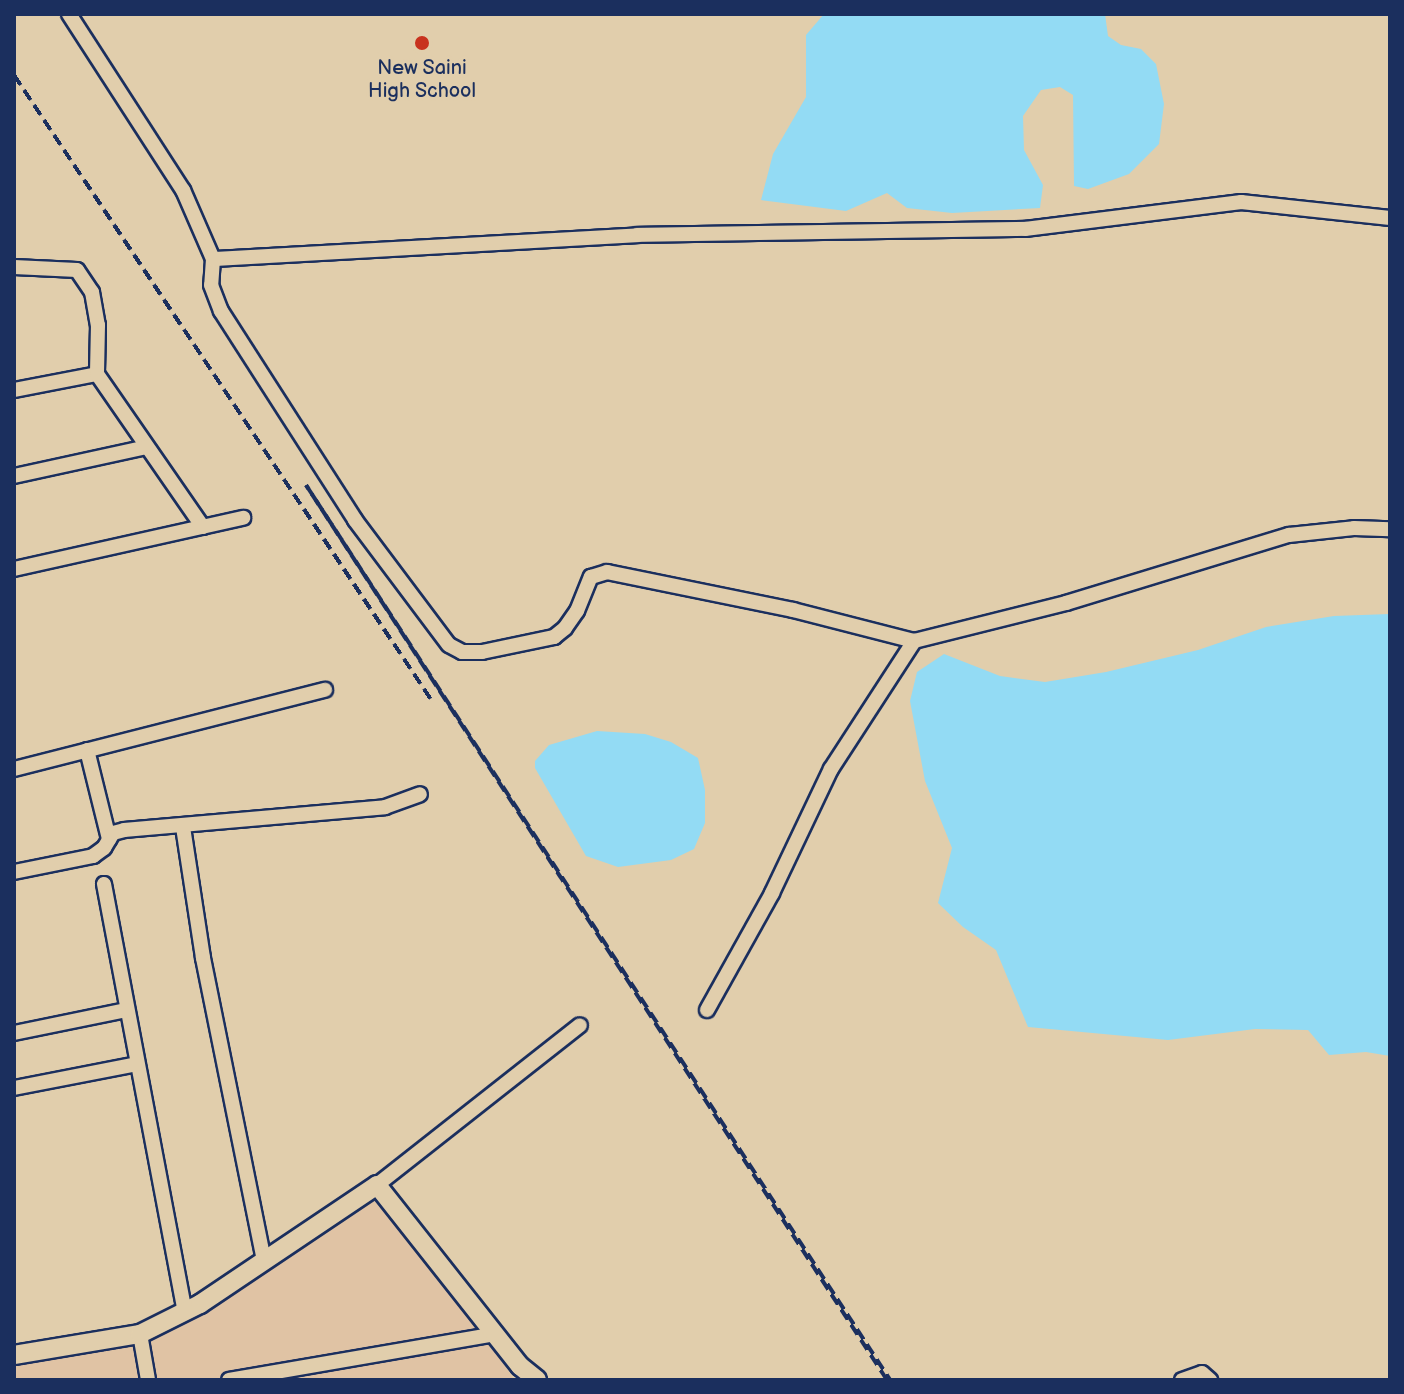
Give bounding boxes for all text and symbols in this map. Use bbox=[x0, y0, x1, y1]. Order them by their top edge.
marker: New Saini High School bbox=[413, 34, 431, 52]
place label: New Saini High School bbox=[368, 56, 476, 103]

